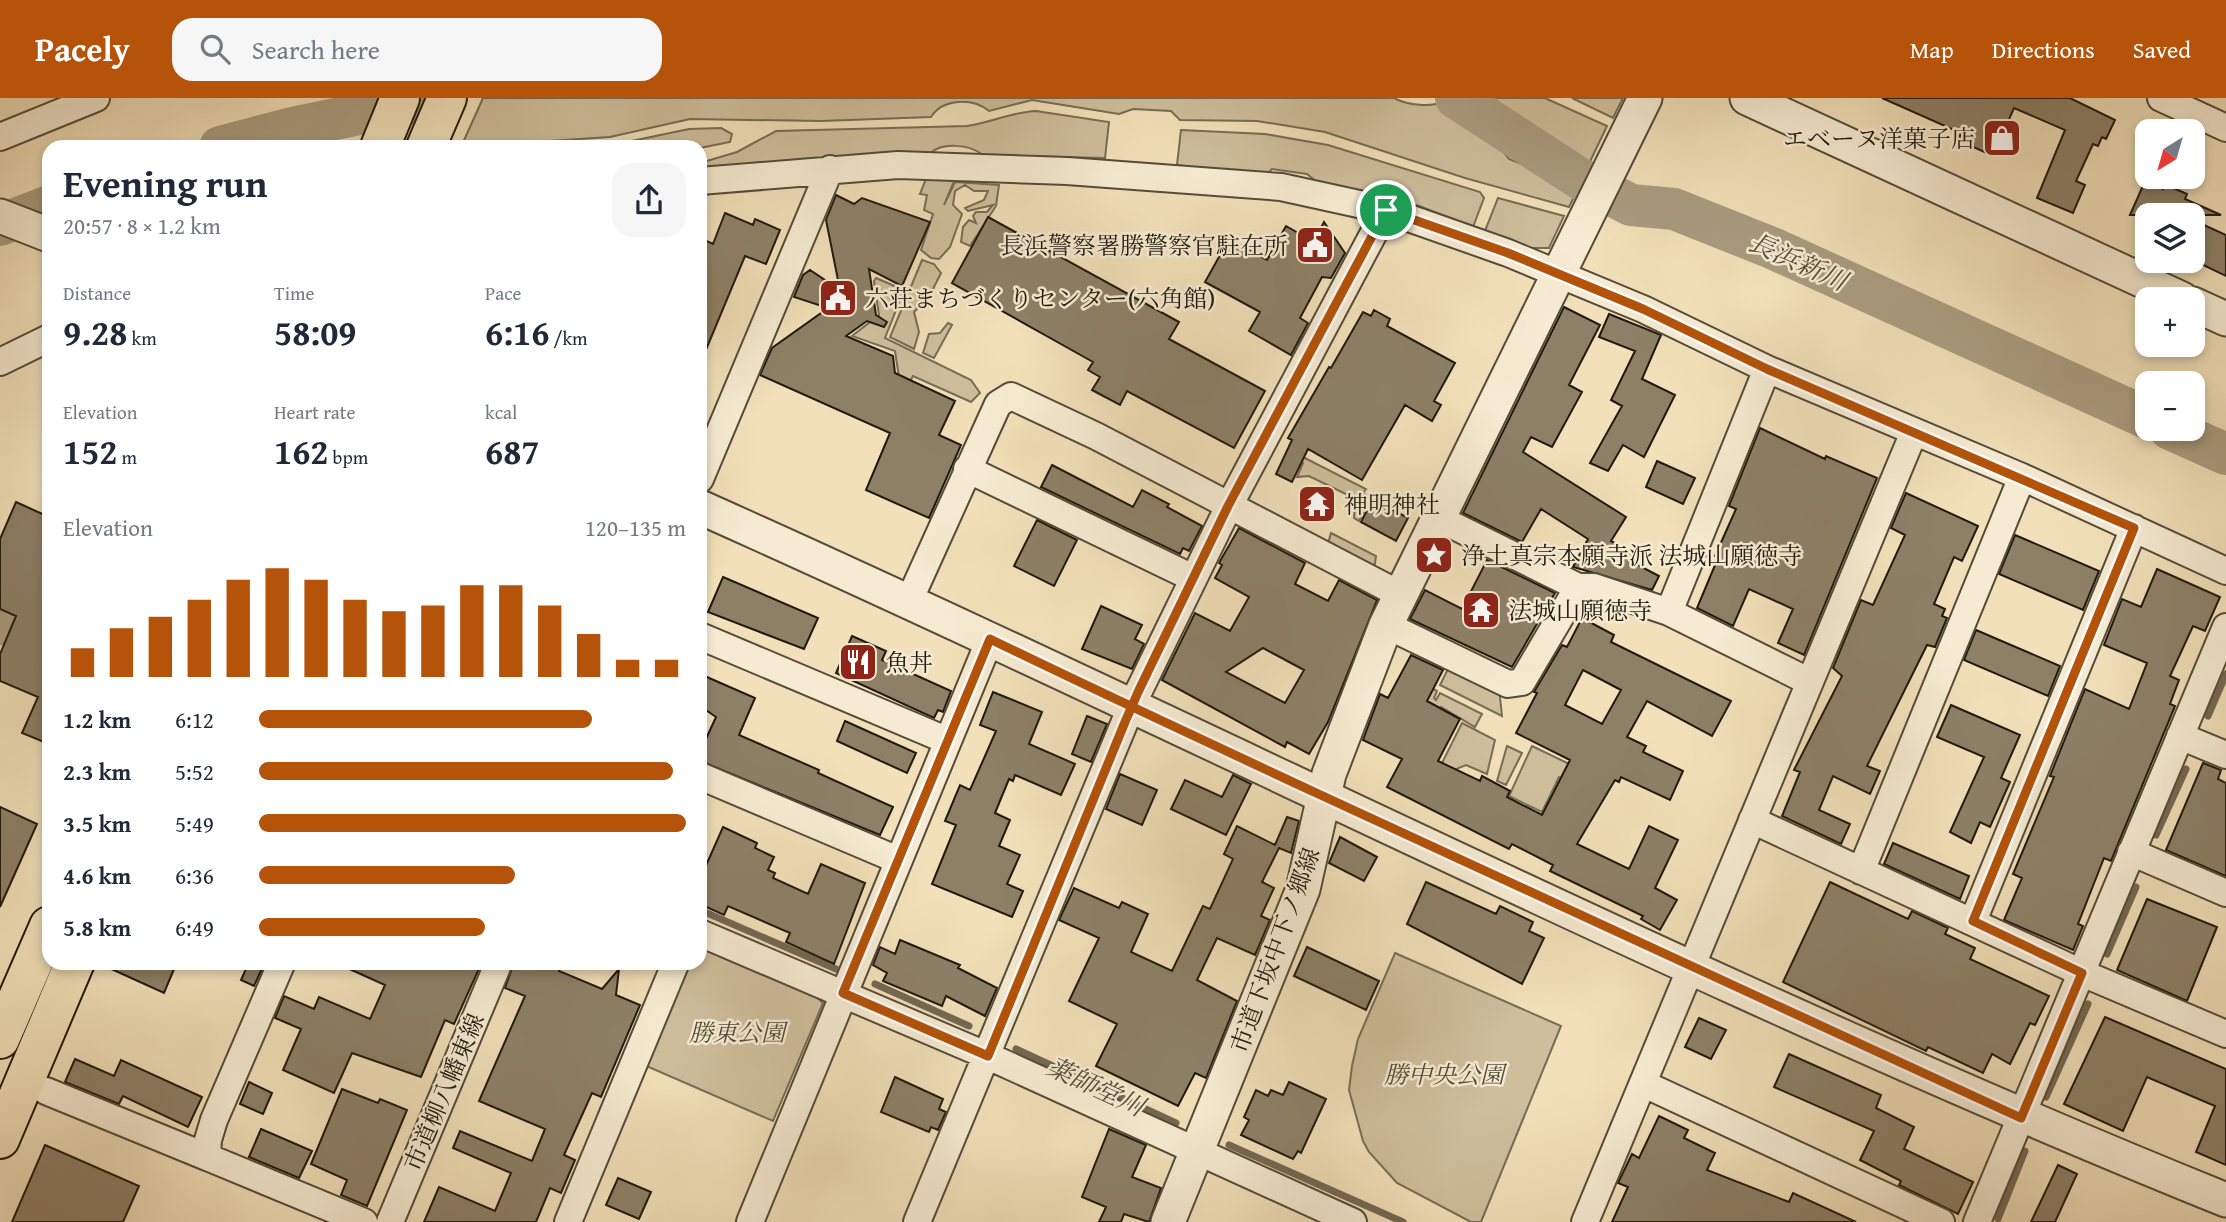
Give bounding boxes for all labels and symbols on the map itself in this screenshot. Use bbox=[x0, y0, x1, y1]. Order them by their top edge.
shop icon: エベーヌ洋菓子店 bbox=[1981, 117, 2023, 159]
north arrow bbox=[2135, 119, 2205, 189]
place label: エベーヌ洋菓子店 bbox=[1783, 121, 1975, 156]
pin bbox=[1356, 180, 1416, 240]
water label: 長浜新川 bbox=[1743, 222, 1856, 301]
public building icon: 長浜警察署勝警察官駐在所 bbox=[1294, 224, 1336, 266]
place label: 長浜警察署勝警察官駐在所 bbox=[1000, 228, 1288, 263]
public building icon: 六荘まちづくりセンター(六角館) bbox=[817, 277, 859, 319]
place label: 六荘まちづくりセンター(六角館) bbox=[865, 281, 1215, 316]
temple icon: 神明神社 bbox=[1296, 483, 1338, 525]
place label: 神明神社 bbox=[1344, 487, 1440, 522]
place icon: 浄土真宗本願寺派 法城山願徳寺 bbox=[1413, 534, 1455, 576]
place label: 浄土真宗本願寺派 法城山願徳寺 bbox=[1461, 538, 1802, 573]
temple icon: 法城山願徳寺 bbox=[1460, 589, 1502, 631]
place label: 法城山願徳寺 bbox=[1508, 593, 1652, 628]
restaurant icon: 魚丼 bbox=[837, 641, 879, 683]
place label: 魚丼 bbox=[885, 645, 933, 680]
street label: 市道下坂中下ノ郷線 bbox=[1222, 843, 1328, 1057]
street label: 市道柳八幡東線 bbox=[395, 1008, 493, 1176]
park label: 勝東公園 bbox=[689, 1015, 789, 1050]
water label: 薬師堂川 bbox=[1041, 1046, 1154, 1127]
park label: 勝中央公園 bbox=[1384, 1057, 1508, 1092]

